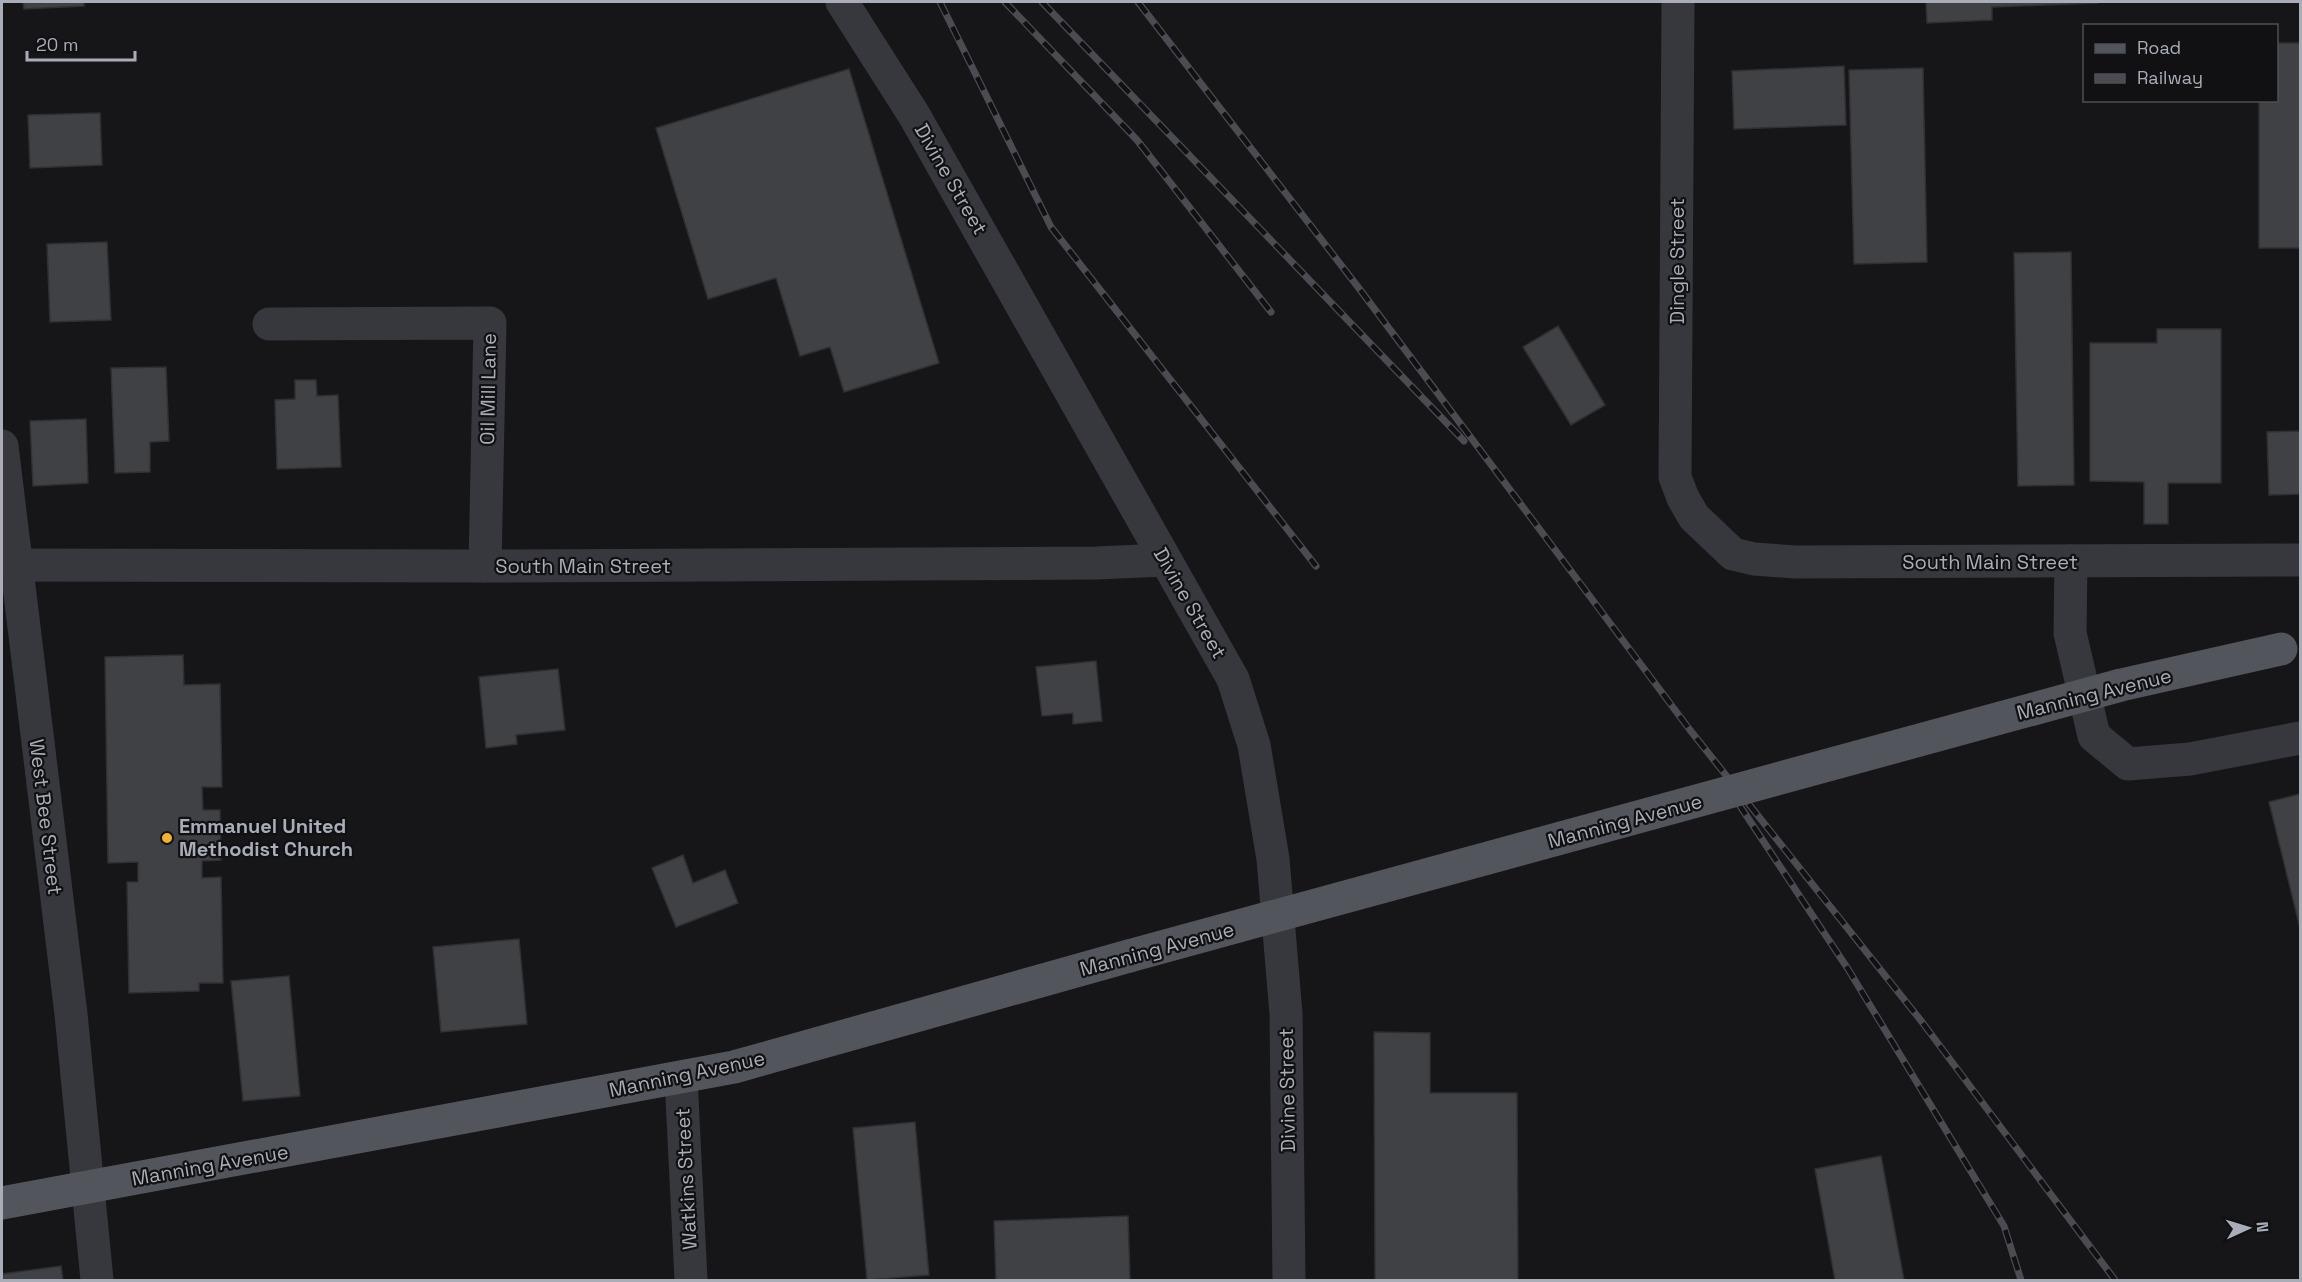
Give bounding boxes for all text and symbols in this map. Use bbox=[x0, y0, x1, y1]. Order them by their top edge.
scale bar bbox=[27, 24, 135, 62]
legend bbox=[2083, 24, 2278, 102]
text: 20 m bbox=[36, 33, 79, 56]
text: Road bbox=[2137, 36, 2181, 59]
text: Railway bbox=[2137, 66, 2203, 89]
street label: Divine Street bbox=[909, 119, 993, 239]
street label: Dingle Street bbox=[1664, 198, 1690, 324]
street label: Oil Mill Lane bbox=[474, 333, 502, 445]
street label: Divine Street bbox=[1148, 543, 1232, 663]
street label: South Main Street bbox=[1902, 549, 2078, 575]
street label: South Main Street bbox=[495, 553, 671, 579]
street label: Manning Avenue bbox=[2014, 662, 2174, 726]
street label: West Bee Street bbox=[24, 738, 68, 896]
street label: Manning Avenue bbox=[1545, 788, 1705, 854]
place label: Emmanuel United Methodist Church bbox=[179, 813, 353, 862]
marker: Emmanuel United Methodist Church bbox=[160, 831, 174, 845]
street label: Manning Avenue bbox=[1077, 916, 1237, 982]
street label: Divine Street bbox=[1273, 1028, 1301, 1152]
street label: Manning Avenue bbox=[607, 1045, 767, 1103]
street label: Watkins Street bbox=[669, 1107, 703, 1251]
street label: Manning Avenue bbox=[130, 1138, 290, 1192]
north arrow bbox=[2218, 1198, 2278, 1258]
text: N bbox=[2252, 1221, 2273, 1233]

